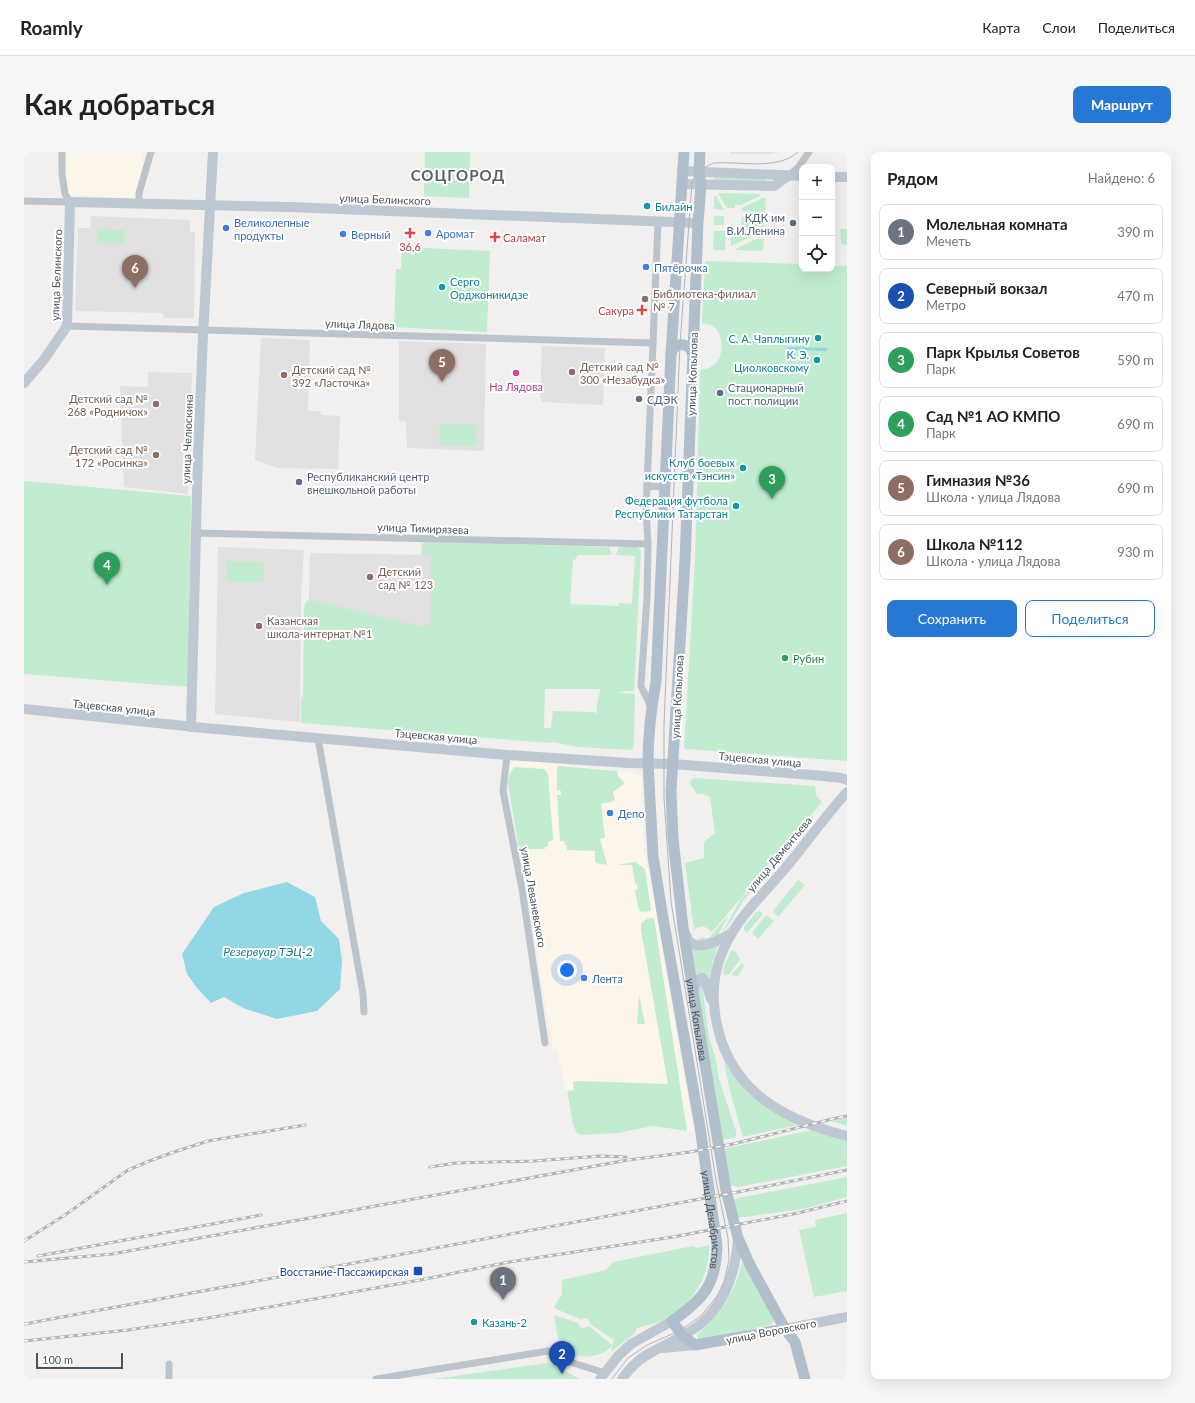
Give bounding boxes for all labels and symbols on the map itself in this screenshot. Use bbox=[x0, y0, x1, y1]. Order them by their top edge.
district label: СОЦГОРОД bbox=[411, 166, 505, 184]
street label: улица Белинского bbox=[339, 191, 431, 207]
place label: Билайн bbox=[655, 200, 692, 213]
marker: Билайн bbox=[642, 201, 652, 211]
place label: КДК им В.И.Ленина bbox=[726, 211, 785, 237]
place label: Великолепные продукты bbox=[234, 216, 310, 242]
marker: КДК им В.И.Ленина bbox=[788, 218, 798, 228]
marker: Великолепные продукты bbox=[221, 223, 231, 233]
place label: Аромат bbox=[436, 227, 475, 240]
place label: Верный bbox=[351, 228, 390, 241]
marker: 36,6 bbox=[405, 228, 415, 238]
marker: Аромат bbox=[423, 228, 433, 238]
street label: улица Белинского bbox=[48, 229, 64, 321]
marker: Верный bbox=[338, 229, 348, 239]
place label: Саламат bbox=[503, 231, 547, 244]
marker: Саламат bbox=[490, 232, 500, 242]
place label: 36,6 bbox=[399, 240, 421, 253]
pin: 6 bbox=[122, 255, 148, 288]
place label: Пятёрочка bbox=[654, 261, 708, 274]
marker: Пятёрочка bbox=[641, 262, 651, 272]
place label: Серго Орджоникидзе bbox=[450, 275, 528, 301]
marker: Серго Орджоникидзе bbox=[437, 282, 447, 292]
place label: Библиотека-филиал № 7 bbox=[653, 287, 756, 313]
marker: Библиотека-филиал № 7 bbox=[640, 294, 650, 304]
place label: Сакура bbox=[598, 304, 634, 317]
marker: Сакура bbox=[637, 305, 647, 315]
street label: улица Лядова bbox=[325, 316, 395, 332]
street label: улица Копылова bbox=[684, 332, 700, 416]
place label: С. А. Чаплыгину bbox=[729, 332, 810, 345]
marker: С. А. Чаплыгину bbox=[813, 333, 823, 343]
place label: К. Э. Циолковскому bbox=[734, 348, 809, 374]
pin: 5 bbox=[429, 349, 455, 382]
marker: К. Э. Циолковскому bbox=[812, 355, 822, 365]
place label: Детский сад № 300 «Незабудка» bbox=[580, 360, 665, 386]
place label: Детский сад № 392 «Ласточка» bbox=[292, 363, 371, 389]
marker: Детский сад № 300 «Незабудка» bbox=[567, 367, 577, 377]
marker: На Лядова bbox=[511, 368, 521, 378]
marker: Детский сад № 392 «Ласточка» bbox=[279, 370, 289, 380]
place label: На Лядова bbox=[489, 380, 543, 393]
place label: Стационарный пост полиции bbox=[728, 381, 804, 407]
marker: Стационарный пост полиции bbox=[715, 388, 725, 398]
place label: Детский сад № 268 «Родничок» bbox=[67, 392, 148, 418]
place label: СДЭК bbox=[647, 393, 678, 406]
street label: улица Челюскина bbox=[179, 394, 195, 484]
marker: СДЭК bbox=[634, 394, 644, 404]
marker: Детский сад № 268 «Родничок» bbox=[151, 399, 161, 409]
place label: Детский сад № 172 «Росинка» bbox=[69, 443, 148, 469]
marker: Детский сад № 172 «Росинка» bbox=[151, 450, 161, 460]
place label: Клуб боевых искусств «Тэнсин» bbox=[645, 456, 736, 482]
marker: Клуб боевых искусств «Тэнсин» bbox=[738, 463, 748, 473]
pin: 3 bbox=[759, 466, 785, 499]
place label: Республиканский центр внешкольной работы bbox=[307, 470, 429, 496]
marker: Республиканский центр внешкольной работы bbox=[294, 477, 304, 487]
place label: Федерация футбола Республики Татарстан bbox=[615, 494, 728, 520]
marker: Федерация футбола Республики Татарстан bbox=[731, 501, 741, 511]
street label: улица Тимирязева bbox=[377, 520, 469, 536]
pin: 4 bbox=[94, 552, 120, 585]
place label: Детский сад № 123 bbox=[378, 565, 433, 591]
marker: Детский сад № 123 bbox=[365, 572, 375, 582]
place label: Казанская школа-интернат №1 bbox=[267, 614, 372, 640]
marker: Казанская школа-интернат №1 bbox=[254, 621, 264, 631]
place label: Рубин bbox=[793, 652, 824, 665]
marker: Рубин bbox=[780, 653, 790, 663]
street label: улица Копылова bbox=[668, 655, 686, 739]
street label: Тэцевская улица bbox=[72, 696, 156, 718]
street label: Тэцевская улица bbox=[394, 726, 478, 746]
street label: Тэцевская улица bbox=[718, 749, 802, 769]
place label: Депо bbox=[618, 807, 645, 820]
marker: Депо bbox=[605, 808, 615, 818]
street label: улица Дементьева bbox=[744, 814, 814, 894]
street label: улица Леваневского bbox=[519, 845, 549, 949]
water label: Резервуар ТЭЦ-2 bbox=[223, 944, 313, 959]
your location bbox=[557, 960, 577, 980]
place label: Лента bbox=[591, 972, 623, 985]
marker: Лента bbox=[579, 973, 589, 983]
street label: улица Копылова bbox=[684, 977, 711, 1062]
street label: улица Декабристов bbox=[700, 1169, 724, 1270]
place label: Восстание-Пассажирская bbox=[280, 1265, 409, 1278]
marker: Восстание-Пассажирская bbox=[412, 1265, 424, 1277]
pin: 1 bbox=[490, 1267, 516, 1300]
place label: Казань-2 bbox=[482, 1316, 527, 1329]
street label: улица Воровского bbox=[725, 1316, 817, 1346]
marker: Казань-2 bbox=[469, 1317, 479, 1327]
pin: 2 bbox=[549, 1341, 575, 1374]
scale bar bbox=[36, 1351, 123, 1370]

